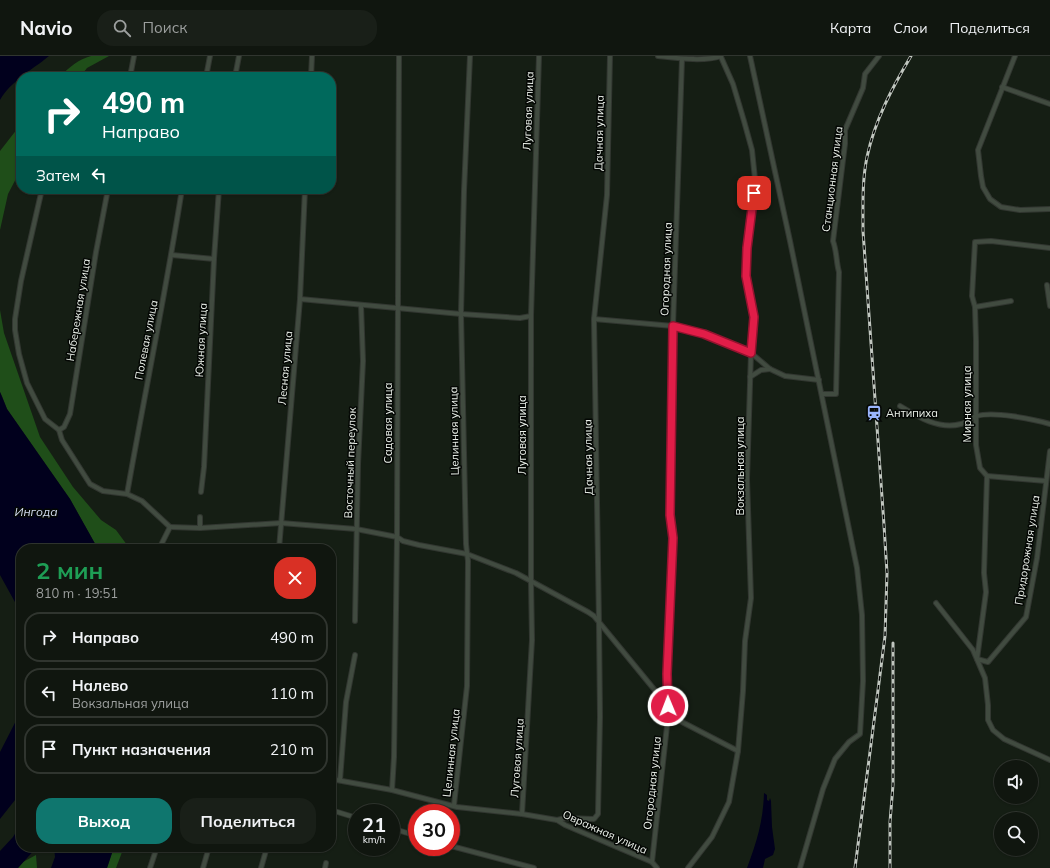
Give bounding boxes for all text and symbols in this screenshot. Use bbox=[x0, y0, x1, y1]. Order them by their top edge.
search box bbox=[97, 10, 377, 46]
text: Navio bbox=[20, 16, 73, 40]
icon: search bbox=[111, 17, 133, 39]
text: Поиск bbox=[143, 18, 187, 37]
text: Карта bbox=[830, 19, 871, 37]
text: Слои bbox=[893, 19, 928, 37]
text: Поделиться bbox=[950, 19, 1030, 37]
street label: Луговая улица bbox=[520, 71, 536, 151]
text: 490 m bbox=[102, 85, 185, 120]
icon: right bbox=[36, 88, 88, 140]
street label: Дачная улица bbox=[591, 95, 607, 171]
text: Направо bbox=[102, 120, 180, 143]
street label: Станционная улица bbox=[819, 125, 845, 233]
icon: left bbox=[88, 164, 110, 186]
text: Затем bbox=[36, 166, 80, 185]
pin bbox=[737, 176, 771, 210]
icon: arrive bbox=[743, 182, 765, 204]
street label: Огородная улица bbox=[657, 222, 675, 316]
street label: Набережная улица bbox=[63, 258, 93, 362]
street label: Полевая улица bbox=[131, 299, 161, 381]
street label: Южная улица bbox=[192, 302, 210, 378]
street label: Лесная улица bbox=[275, 330, 295, 406]
street label: Мирная улица bbox=[960, 366, 974, 442]
street label: Садовая улица bbox=[381, 382, 395, 464]
street label: Целинная улица bbox=[446, 386, 462, 476]
street label: Луговая улица bbox=[515, 395, 529, 475]
station icon: Антипиха bbox=[865, 404, 883, 422]
place label: Антипиха bbox=[886, 406, 938, 420]
street label: Восточный переулок bbox=[341, 407, 359, 519]
street label: Вокзальная улица bbox=[733, 417, 747, 515]
street label: Дачная улица bbox=[580, 419, 596, 495]
street label: Придорожная улица bbox=[1011, 494, 1043, 606]
water label: Ингода bbox=[14, 504, 58, 519]
text: 2 мин bbox=[36, 555, 103, 585]
button: close bbox=[274, 557, 316, 599]
text: 810 m · 19:51 bbox=[36, 585, 118, 601]
icon: right bbox=[38, 626, 60, 648]
text: Направо bbox=[72, 628, 139, 647]
text: 490 m bbox=[270, 628, 314, 647]
text: Налево bbox=[72, 676, 128, 695]
icon: left bbox=[38, 682, 60, 704]
text: 110 m bbox=[270, 684, 314, 703]
position arrow bbox=[647, 685, 689, 727]
text: Вокзальная улица bbox=[72, 695, 189, 711]
street label: Целинная улица bbox=[439, 708, 463, 798]
street label: Луговая улица bbox=[507, 718, 527, 798]
street label: Огородная улица bbox=[640, 736, 664, 830]
icon: arrive bbox=[38, 738, 60, 760]
text: Пункт назначения bbox=[72, 740, 211, 759]
text: 210 m bbox=[270, 740, 314, 759]
map controls bbox=[994, 760, 1038, 856]
button: sound bbox=[994, 760, 1038, 804]
button: Выход bbox=[36, 798, 172, 844]
button: Поделиться bbox=[180, 798, 316, 844]
speed limit sign: 30 bbox=[408, 804, 460, 856]
street label: Овражная улица bbox=[560, 807, 650, 857]
text: 21 bbox=[362, 812, 386, 837]
button: search bbox=[994, 812, 1038, 856]
text: km/h bbox=[363, 833, 385, 846]

